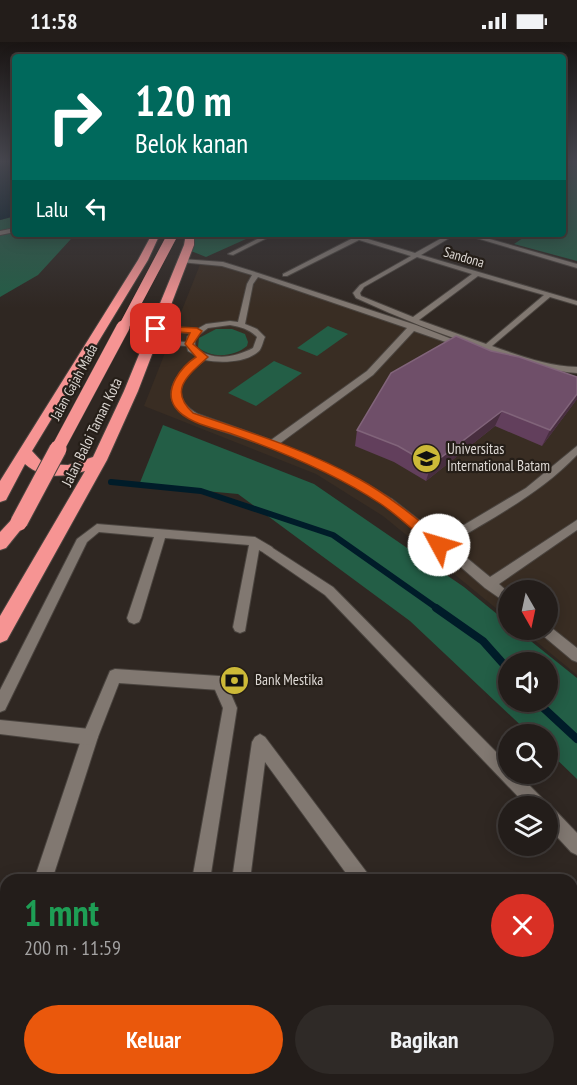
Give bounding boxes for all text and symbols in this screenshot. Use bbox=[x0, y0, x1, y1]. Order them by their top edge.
text: 11:58 bbox=[30, 7, 78, 35]
text: 120 m bbox=[135, 73, 232, 128]
icon: right bbox=[36, 78, 114, 156]
text: Belok kanan bbox=[135, 126, 248, 160]
icon: left bbox=[80, 192, 113, 225]
text: Lalu bbox=[36, 195, 68, 223]
street label: Sandona bbox=[442, 243, 486, 271]
pin bbox=[130, 303, 181, 354]
icon: arrive bbox=[139, 312, 172, 345]
street label: Jalan Gajah Mada bbox=[46, 341, 102, 424]
street label: Jalan Baloi Taman Kota bbox=[57, 374, 126, 490]
place label: Universitas International Batam bbox=[447, 439, 550, 475]
school or university icon: Universitas International Batam bbox=[410, 442, 442, 474]
position arrow bbox=[407, 513, 471, 577]
north arrow bbox=[498, 580, 558, 640]
map controls bbox=[498, 580, 558, 856]
button: sound bbox=[498, 652, 558, 712]
bank icon: Bank Mestika bbox=[218, 664, 250, 696]
place label: Bank Mestika bbox=[255, 670, 323, 689]
button: search bbox=[498, 724, 558, 784]
button: layers bbox=[498, 796, 558, 856]
text: 1 mnt bbox=[24, 889, 99, 936]
button: close bbox=[491, 894, 554, 957]
text: 200 m · 11:59 bbox=[24, 935, 121, 961]
button: Keluar bbox=[24, 1005, 283, 1074]
button: Bagikan bbox=[295, 1005, 554, 1074]

